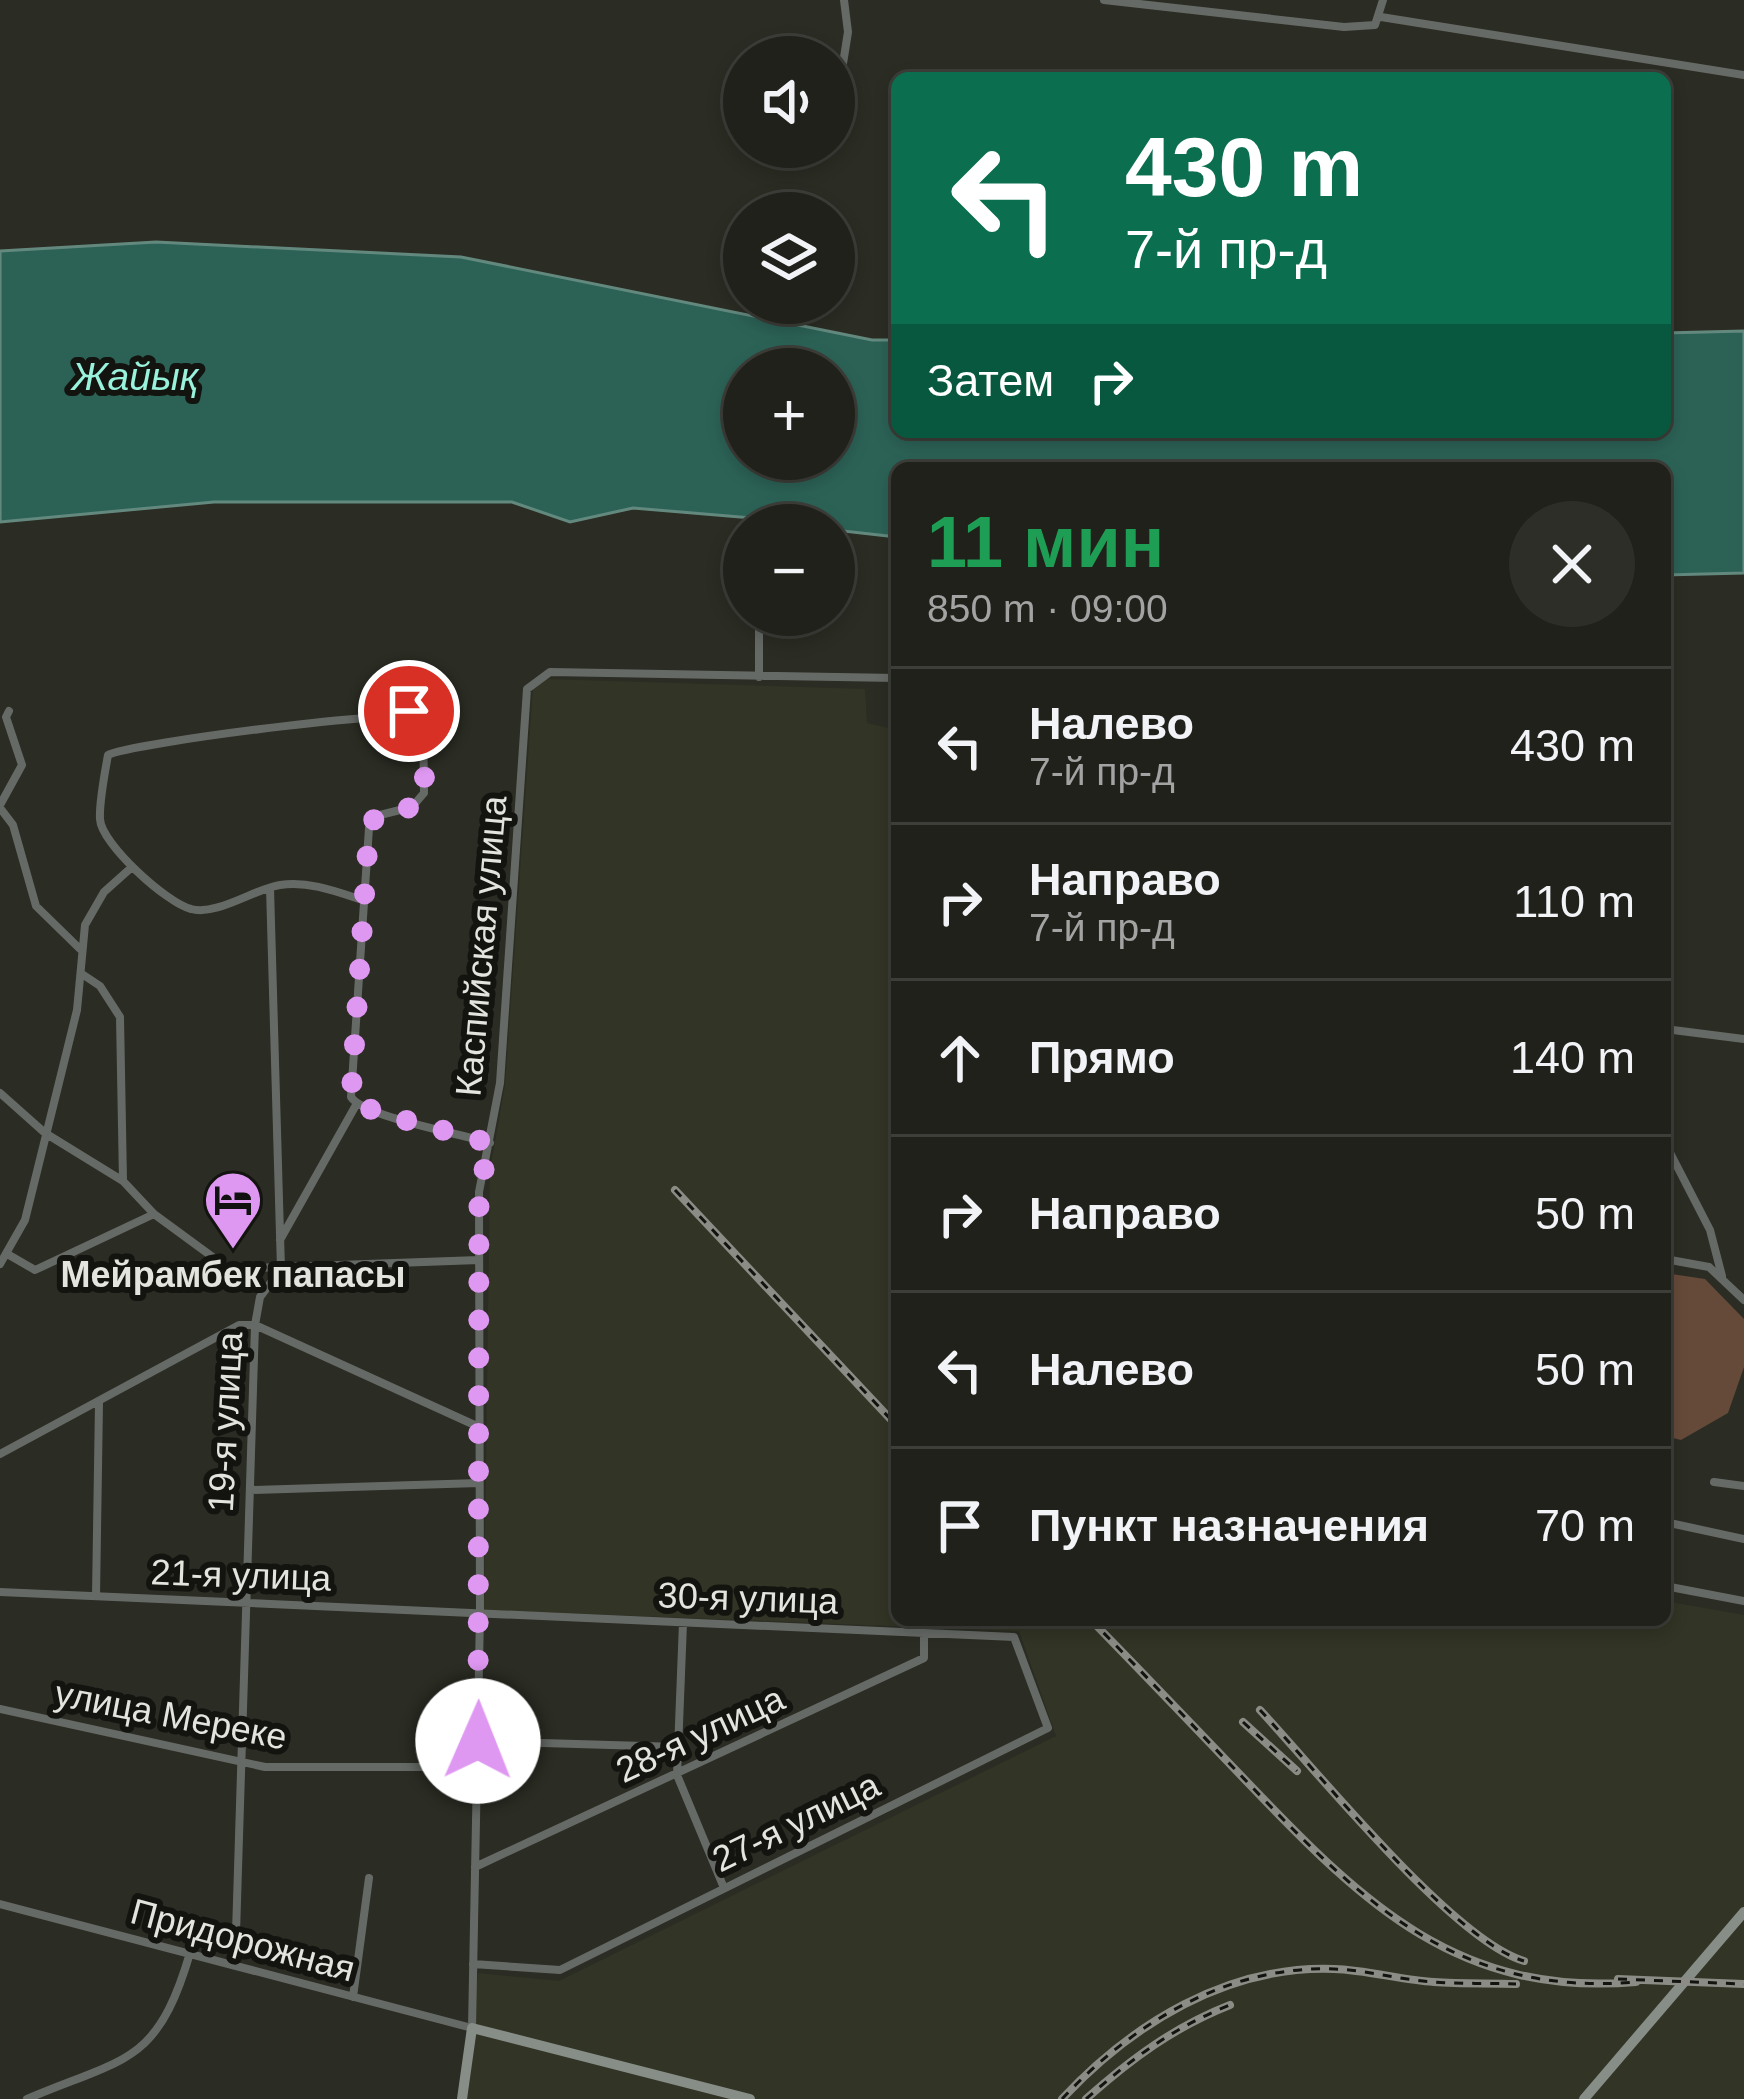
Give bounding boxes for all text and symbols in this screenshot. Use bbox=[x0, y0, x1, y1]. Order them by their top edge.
map controls bbox=[723, 36, 855, 636]
button: sound bbox=[723, 36, 855, 168]
icon: left bbox=[927, 120, 1083, 276]
text: 430 m bbox=[1125, 120, 1363, 214]
button: layers bbox=[723, 192, 855, 324]
text: 7-й пр-д bbox=[1125, 219, 1327, 279]
button: + bbox=[723, 348, 855, 480]
icon: right bbox=[1078, 348, 1144, 414]
water label: Жайық bbox=[70, 355, 200, 398]
text: Затем bbox=[927, 355, 1054, 406]
button: close bbox=[1509, 501, 1635, 627]
text: 11 мин bbox=[927, 502, 1164, 582]
button: − bbox=[723, 504, 855, 636]
text: 850 m · 09:00 bbox=[927, 587, 1168, 630]
pin bbox=[358, 660, 460, 762]
icon: arrive bbox=[376, 678, 442, 744]
text: Налево bbox=[1029, 698, 1194, 749]
icon: left bbox=[927, 713, 993, 779]
text: 430 m bbox=[1510, 720, 1635, 771]
text: 7-й пр-д bbox=[1029, 750, 1175, 793]
street label: Каспийская улица bbox=[447, 793, 515, 1098]
text: Направо bbox=[1029, 854, 1221, 905]
icon: right bbox=[927, 869, 993, 935]
text: 110 m bbox=[1513, 876, 1635, 927]
text: 7-й пр-д bbox=[1029, 906, 1175, 949]
icon: ahead bbox=[927, 1025, 993, 1091]
text: Прямо bbox=[1029, 1032, 1175, 1083]
text: 140 m bbox=[1510, 1032, 1635, 1083]
hotel icon: Мейрамбек папасы bbox=[202, 1169, 264, 1251]
icon: right bbox=[927, 1181, 993, 1247]
text: Направо bbox=[1029, 1188, 1221, 1239]
text: 50 m bbox=[1535, 1188, 1635, 1239]
place label: Мейрамбек папасы bbox=[61, 1254, 405, 1295]
street label: 19-я улица bbox=[200, 1330, 250, 1513]
icon: left bbox=[927, 1337, 993, 1403]
text: Налево bbox=[1029, 1344, 1194, 1395]
text: 50 m bbox=[1535, 1344, 1635, 1395]
icon: arrive bbox=[927, 1493, 993, 1559]
text: Пункт назначения bbox=[1029, 1500, 1429, 1551]
text: 70 m bbox=[1535, 1500, 1635, 1551]
street label: 21-я улица bbox=[150, 1551, 333, 1599]
street label: 30-я улица bbox=[657, 1574, 840, 1622]
street label: улица Мереке bbox=[51, 1672, 291, 1758]
street label: 28-я улица bbox=[610, 1677, 791, 1791]
position arrow bbox=[415, 1678, 541, 1804]
street label: 27-я улица bbox=[706, 1764, 887, 1880]
street label: Придорожная bbox=[127, 1890, 359, 1990]

